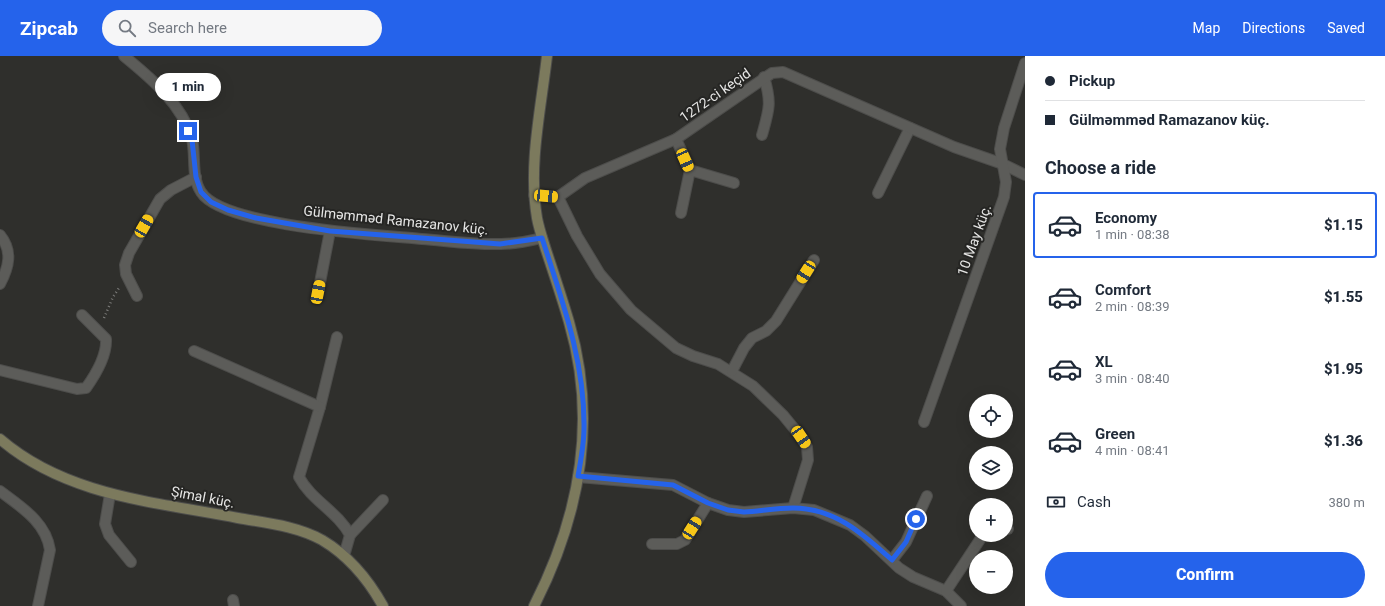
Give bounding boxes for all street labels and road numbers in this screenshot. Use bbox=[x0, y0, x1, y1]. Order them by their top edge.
street label: 1272-ci keçid bbox=[677, 65, 753, 125]
street label: Gülməmməd Ramazanov küç. bbox=[303, 202, 489, 238]
street label: 10 May küç. bbox=[954, 202, 994, 278]
street label: Şimal küç. bbox=[170, 483, 236, 511]

